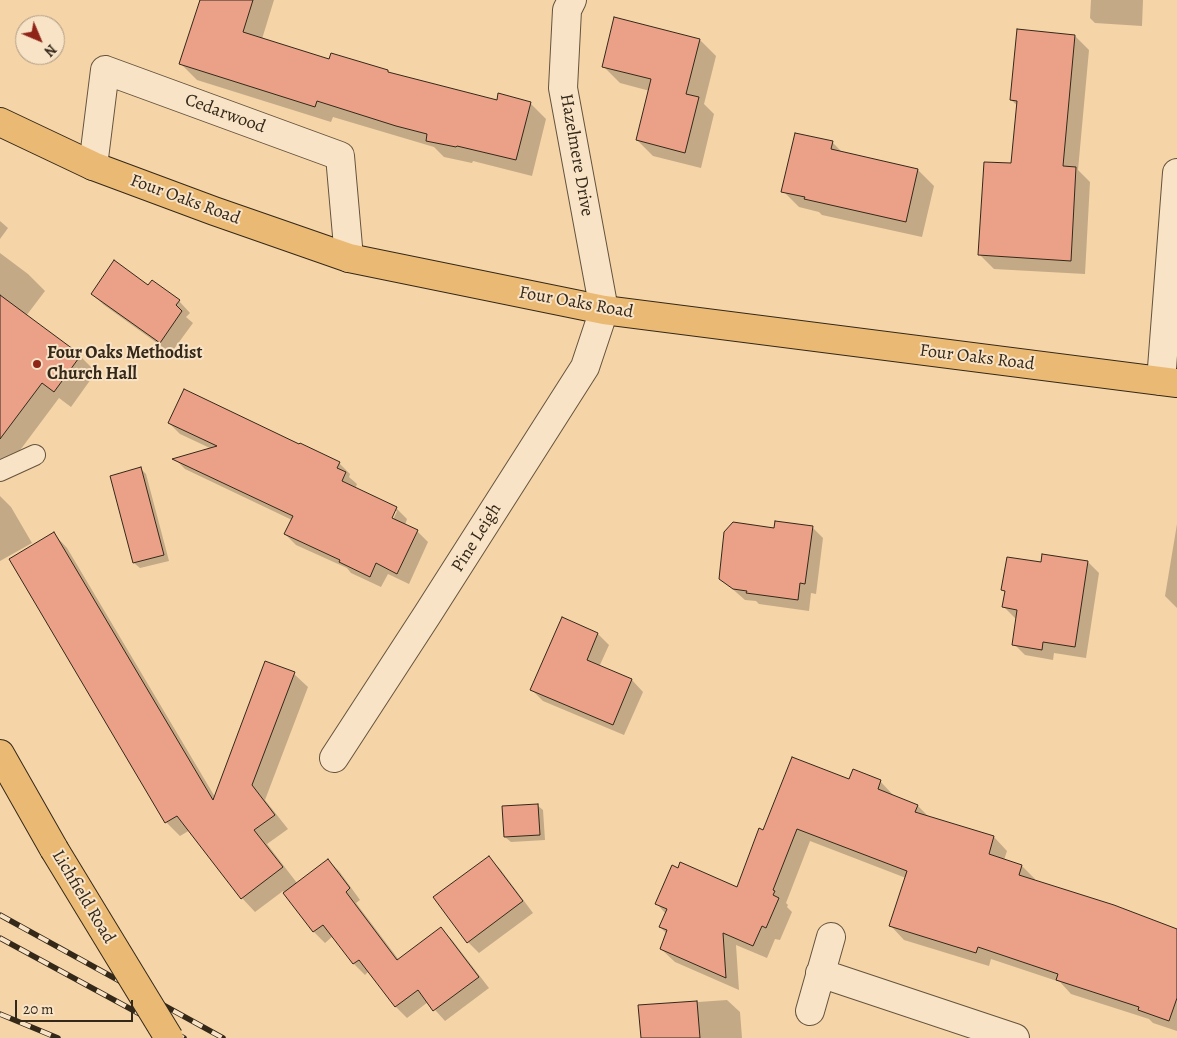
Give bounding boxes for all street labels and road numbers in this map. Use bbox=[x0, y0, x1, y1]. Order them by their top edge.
street label: Cedarwood bbox=[182, 89, 268, 139]
street label: Hazelmere Drive bbox=[555, 92, 597, 218]
street label: Four Oaks Road bbox=[127, 170, 243, 230]
street label: Four Oaks Road bbox=[517, 282, 635, 324]
street label: Four Oaks Road bbox=[918, 340, 1036, 376]
street label: Pine Leigh bbox=[447, 500, 507, 576]
street label: Lichfield Road bbox=[47, 846, 119, 948]

